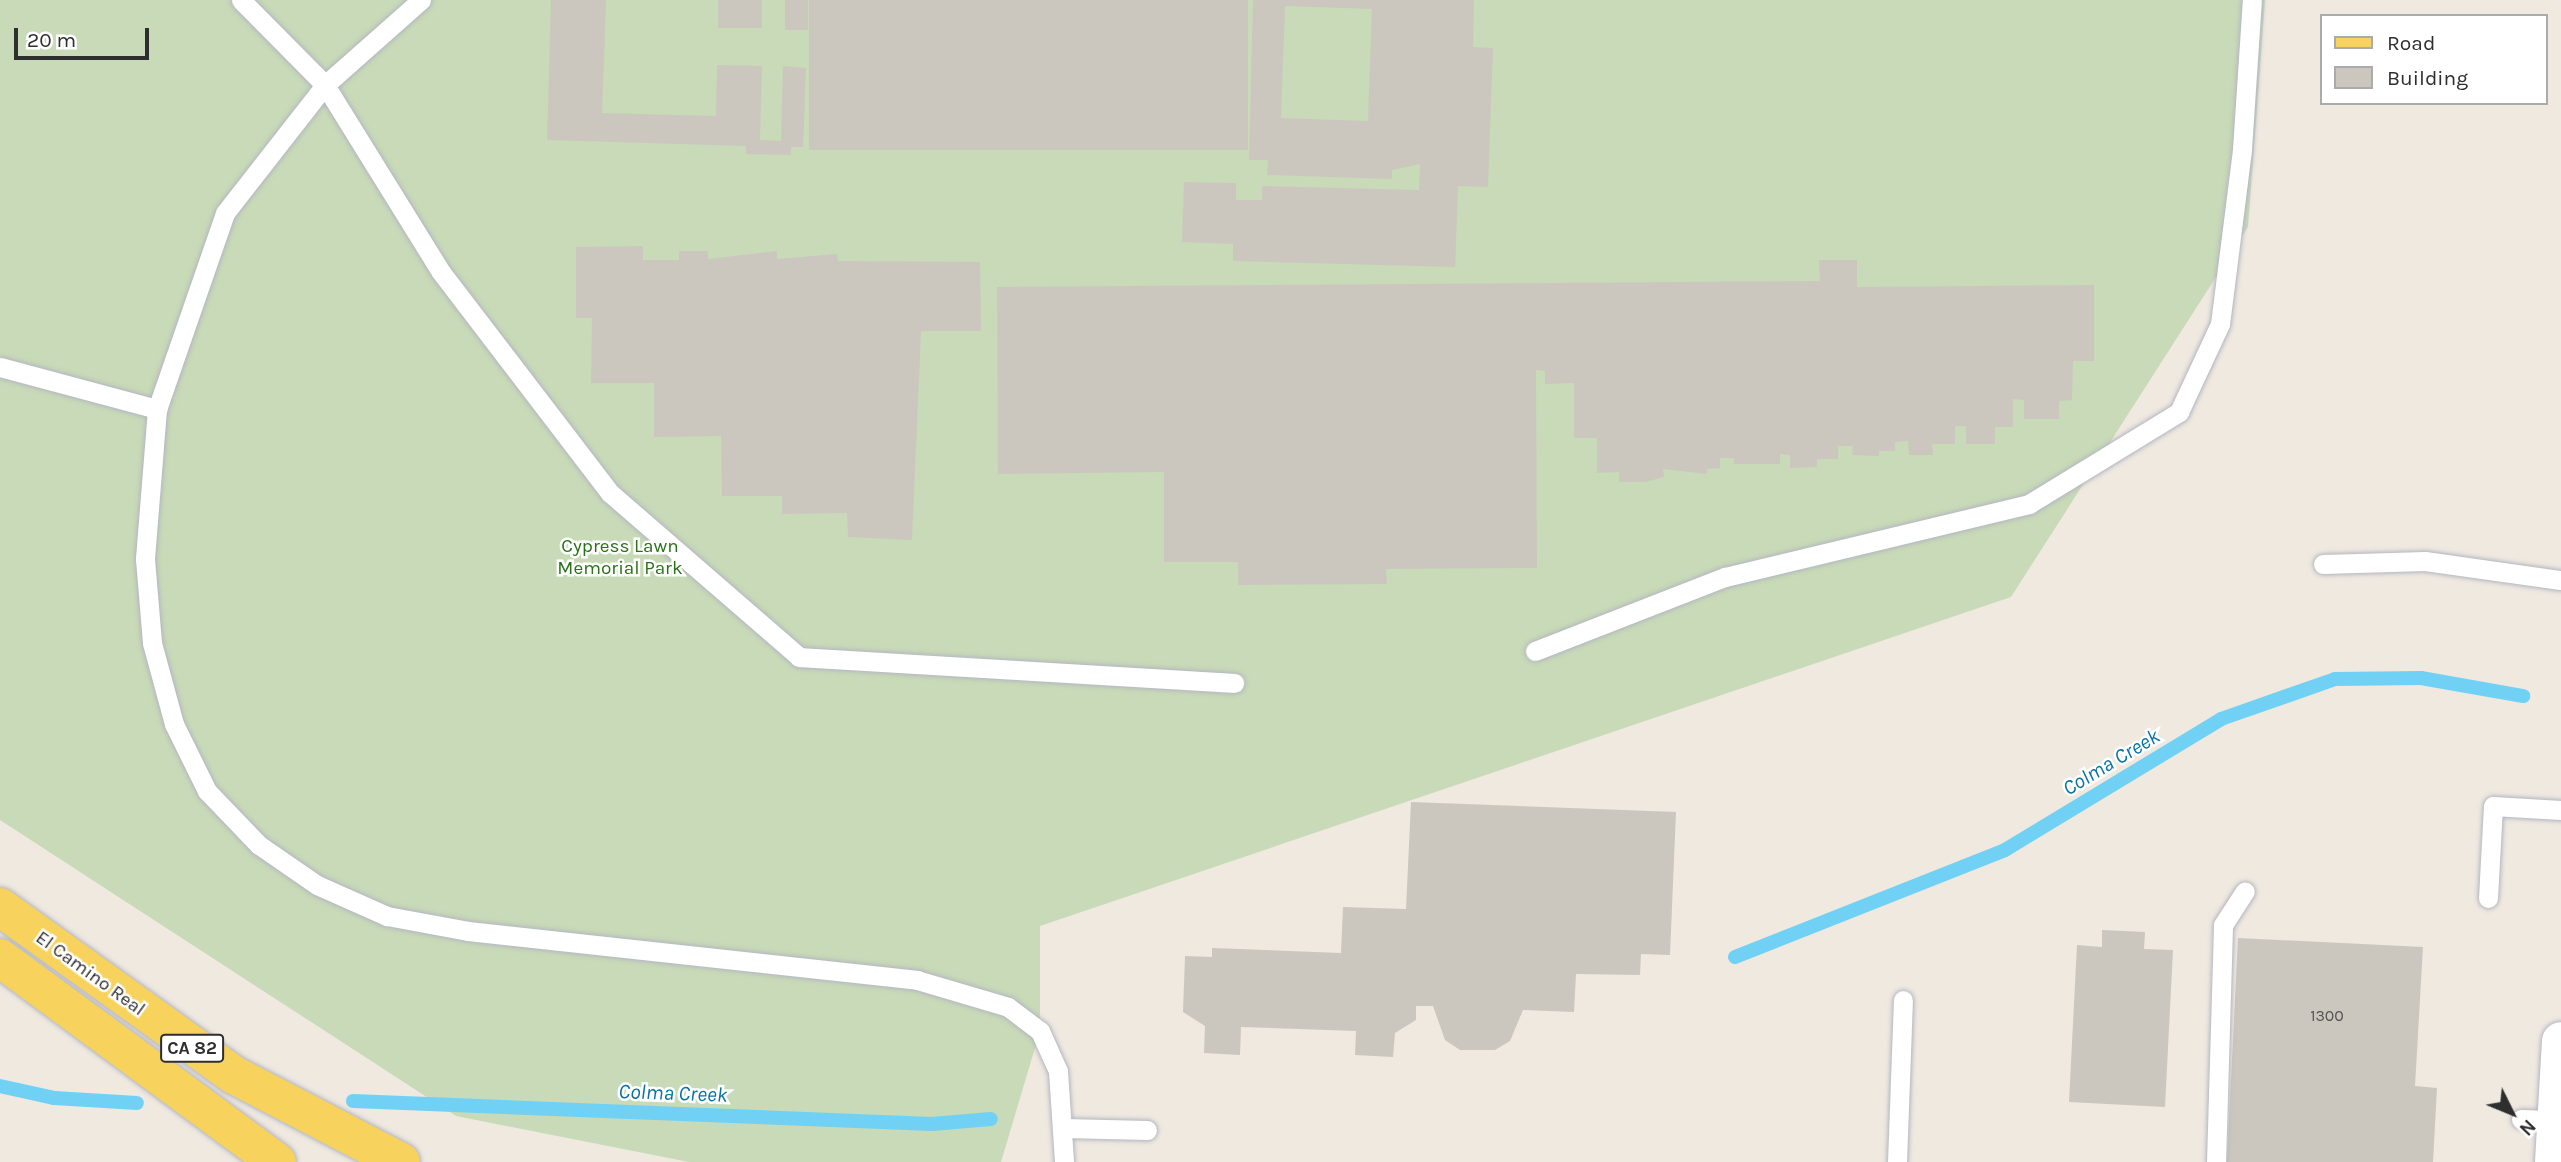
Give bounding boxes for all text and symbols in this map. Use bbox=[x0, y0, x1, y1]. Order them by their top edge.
scale bar bbox=[18, 14, 152, 58]
legend bbox=[2320, 14, 2547, 105]
text: 20 m bbox=[27, 28, 76, 52]
text: Road bbox=[2387, 31, 2435, 55]
text: Building bbox=[2387, 66, 2468, 90]
park label: Cypress Lawn Memorial Park bbox=[557, 536, 683, 580]
water label: Colma Creek bbox=[2058, 723, 2164, 801]
street label: El Camino Real bbox=[31, 927, 149, 1021]
house number: 1300 bbox=[2310, 1006, 2344, 1026]
road number: CA 82 bbox=[159, 1034, 225, 1063]
north arrow bbox=[2477, 1078, 2547, 1148]
water label: Colma Creek bbox=[618, 1079, 728, 1107]
text: N bbox=[2515, 1115, 2540, 1140]

